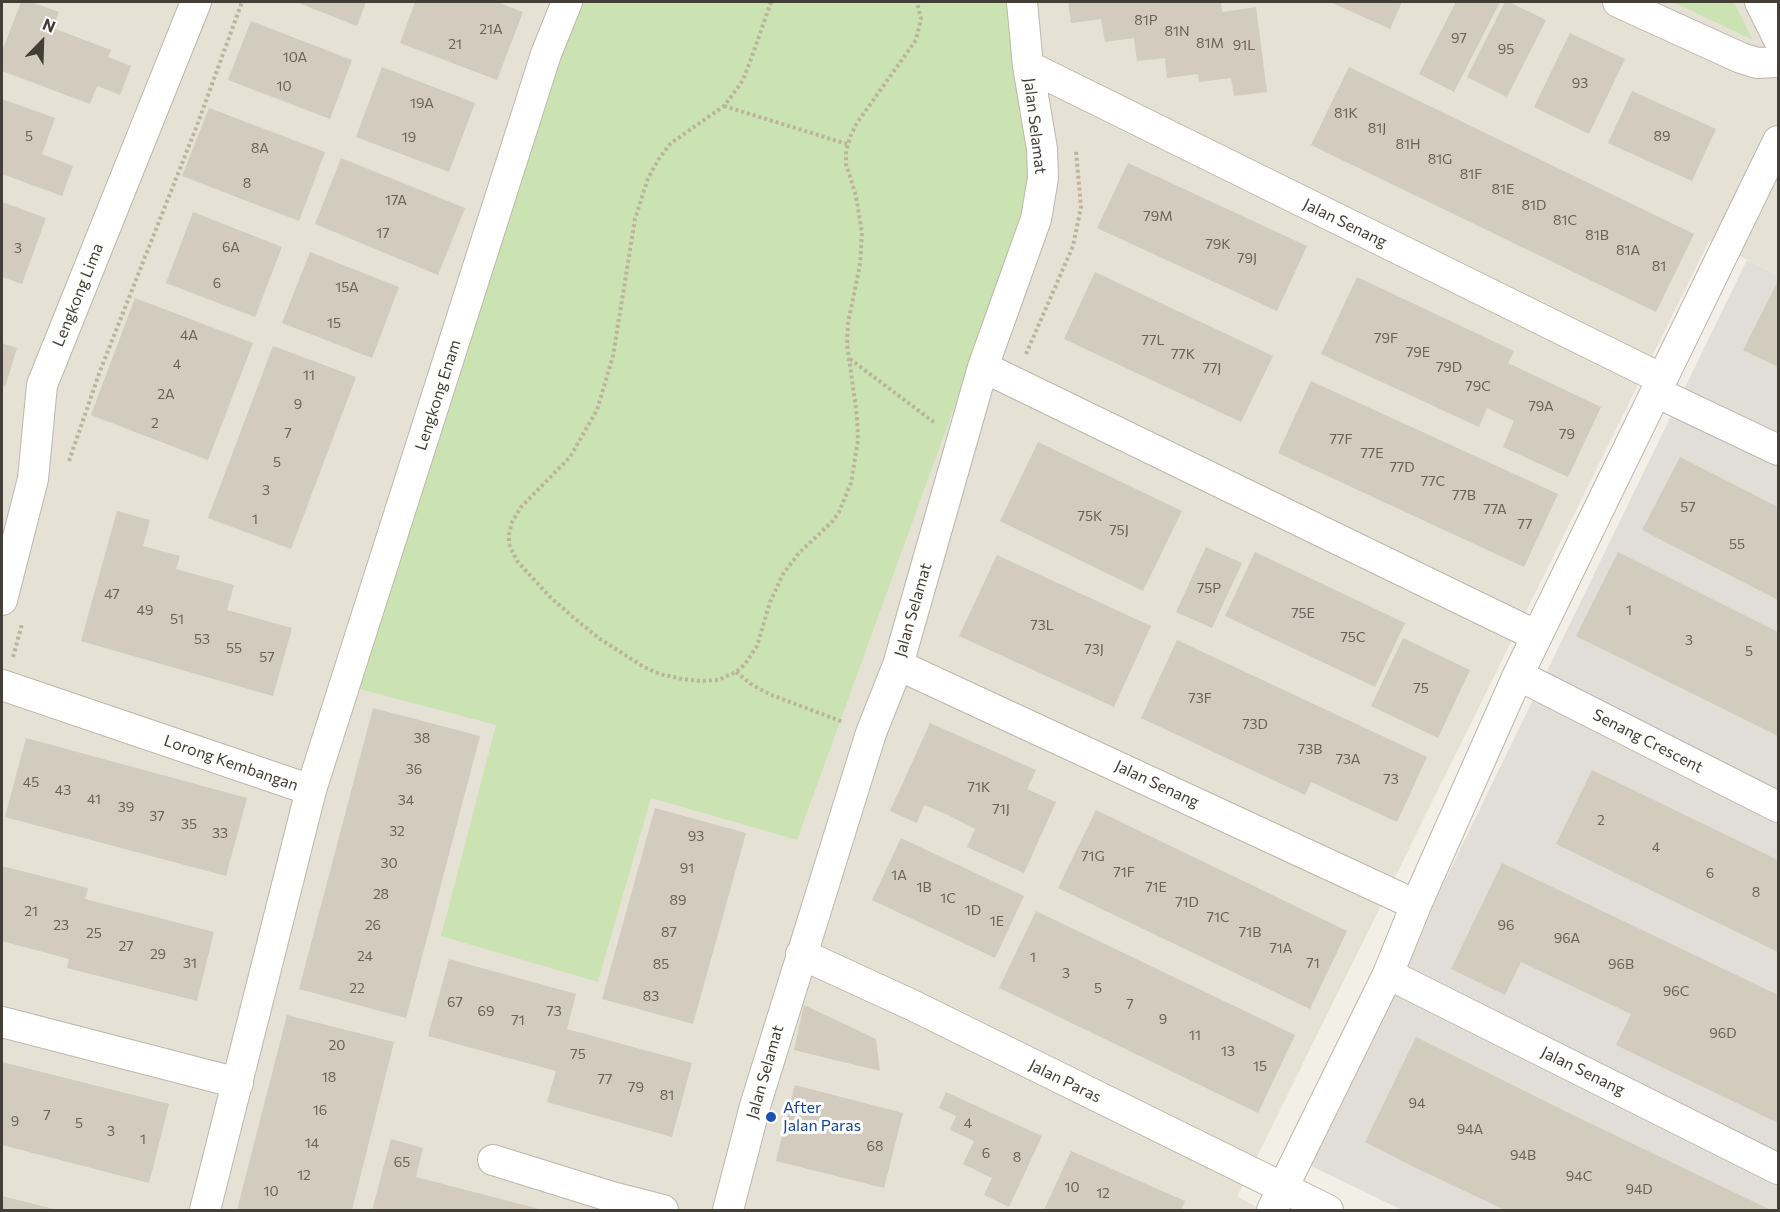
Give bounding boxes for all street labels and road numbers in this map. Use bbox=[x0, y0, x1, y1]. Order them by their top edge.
street label: Jalan Selamat bbox=[1020, 77, 1050, 175]
street label: Jalan Senang bbox=[1300, 194, 1390, 252]
street label: Lengkong Lima bbox=[49, 240, 107, 350]
street label: Lengkong Enam bbox=[411, 337, 465, 453]
street label: Jalan Selamat bbox=[890, 561, 936, 659]
street label: Senang Crescent bbox=[1590, 705, 1706, 777]
street label: Lorong Kembangan bbox=[161, 731, 301, 795]
street label: Jalan Senang bbox=[1112, 756, 1202, 812]
street label: Jalan Selamat bbox=[742, 1023, 788, 1121]
street label: Jalan Senang bbox=[1538, 1042, 1628, 1100]
street label: Jalan Paras bbox=[1026, 1055, 1104, 1107]

